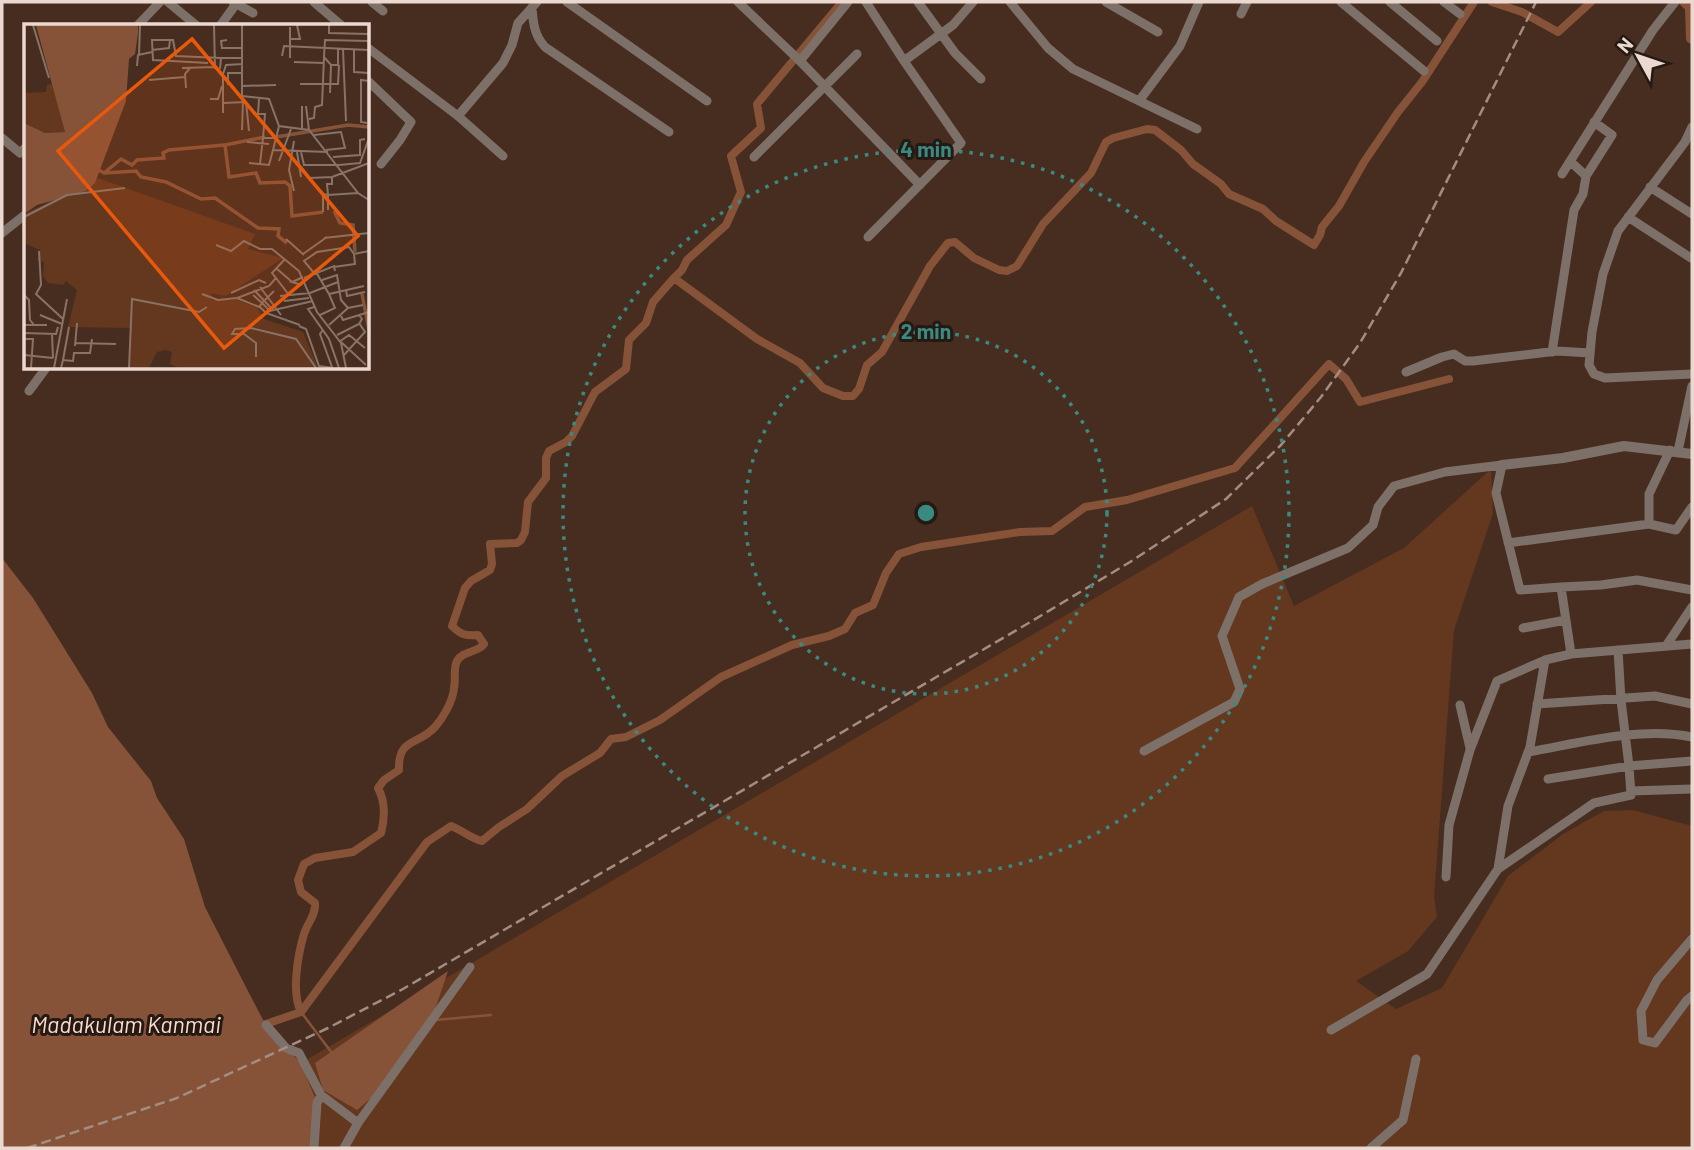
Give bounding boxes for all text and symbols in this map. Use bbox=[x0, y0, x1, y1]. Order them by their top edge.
north arrow bbox=[1603, 21, 1673, 91]
inset map bbox=[24, 24, 369, 369]
text: N bbox=[1612, 33, 1637, 57]
text: 4 min bbox=[900, 136, 952, 161]
text: 2 min bbox=[901, 318, 951, 343]
centre of rings bbox=[914, 501, 938, 525]
water label: Madakulam Kanmai bbox=[31, 1010, 221, 1038]

